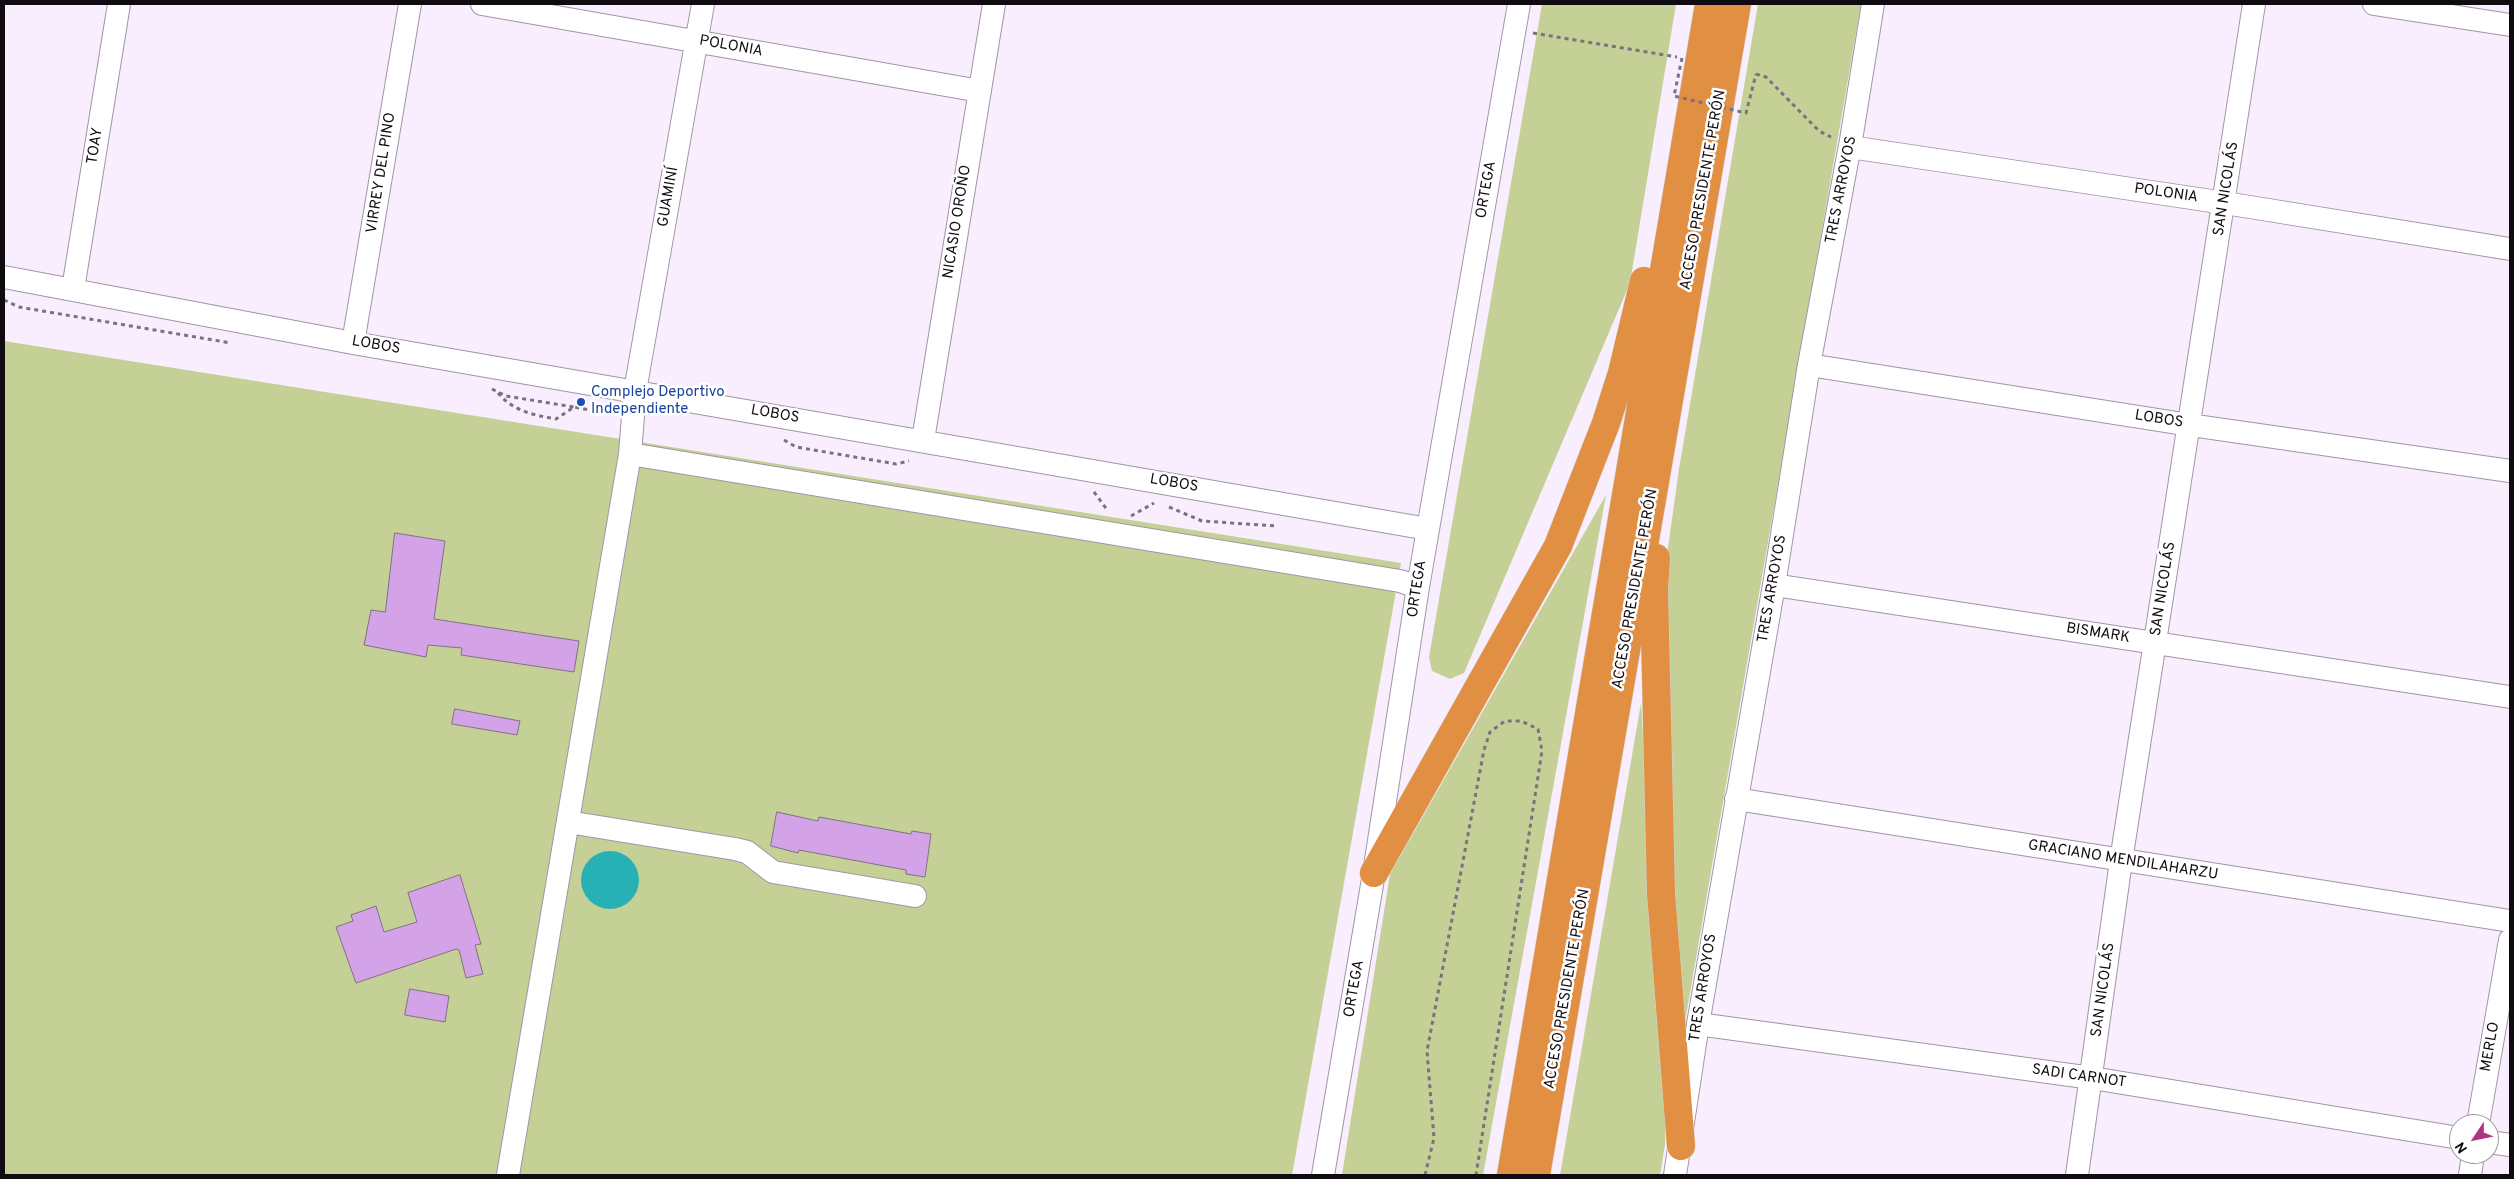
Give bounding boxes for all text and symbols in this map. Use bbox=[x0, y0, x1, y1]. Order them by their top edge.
street label: POLONIA bbox=[698, 33, 764, 61]
street label: ACCESO PRESIDENTE PERÓN bbox=[1678, 89, 1730, 291]
street label: VIRREY DEL PINO bbox=[364, 111, 400, 235]
street label: TOAY bbox=[84, 126, 108, 166]
street label: TRES ARROYOS bbox=[1823, 135, 1861, 245]
street label: SAN NICOLÁS bbox=[2211, 141, 2243, 237]
street label: ORTEGA bbox=[1473, 160, 1501, 220]
street label: NICASIO OROÑO bbox=[940, 164, 976, 280]
street label: GUAMINÍ bbox=[655, 165, 683, 229]
street label: POLONIA bbox=[2133, 181, 2199, 207]
street label: LOBOS bbox=[350, 333, 402, 359]
place label: Complejo Deportivo Independiente bbox=[591, 384, 725, 419]
marker: Complejo Deportivo Independiente bbox=[575, 396, 587, 408]
street label: LOBOS bbox=[749, 402, 801, 428]
street label: LOBOS bbox=[2133, 407, 2185, 433]
street label: LOBOS bbox=[1148, 471, 1200, 497]
street label: ACCESO PRESIDENTE PERÓN bbox=[1610, 488, 1662, 690]
street label: TRES ARROYOS bbox=[1755, 534, 1791, 644]
street label: SAN NICOLÁS bbox=[2148, 541, 2180, 637]
street label: ORTEGA bbox=[1405, 559, 1431, 619]
street label: BISMARK bbox=[2065, 620, 2131, 648]
street label: GRACIANO MENDILAHARZU bbox=[2027, 837, 2219, 885]
street label: ACCESO PRESIDENTE PERÓN bbox=[1542, 888, 1594, 1090]
street label: TRES ARROYOS bbox=[1687, 933, 1721, 1043]
street label: SAN NICOLÁS bbox=[2088, 942, 2120, 1038]
street label: ORTEGA bbox=[1341, 959, 1369, 1019]
street label: MERLO bbox=[2478, 1021, 2504, 1073]
street label: SADI CARNOT bbox=[2031, 1061, 2127, 1093]
north arrow bbox=[2449, 1114, 2499, 1164]
text: N bbox=[2452, 1138, 2472, 1156]

